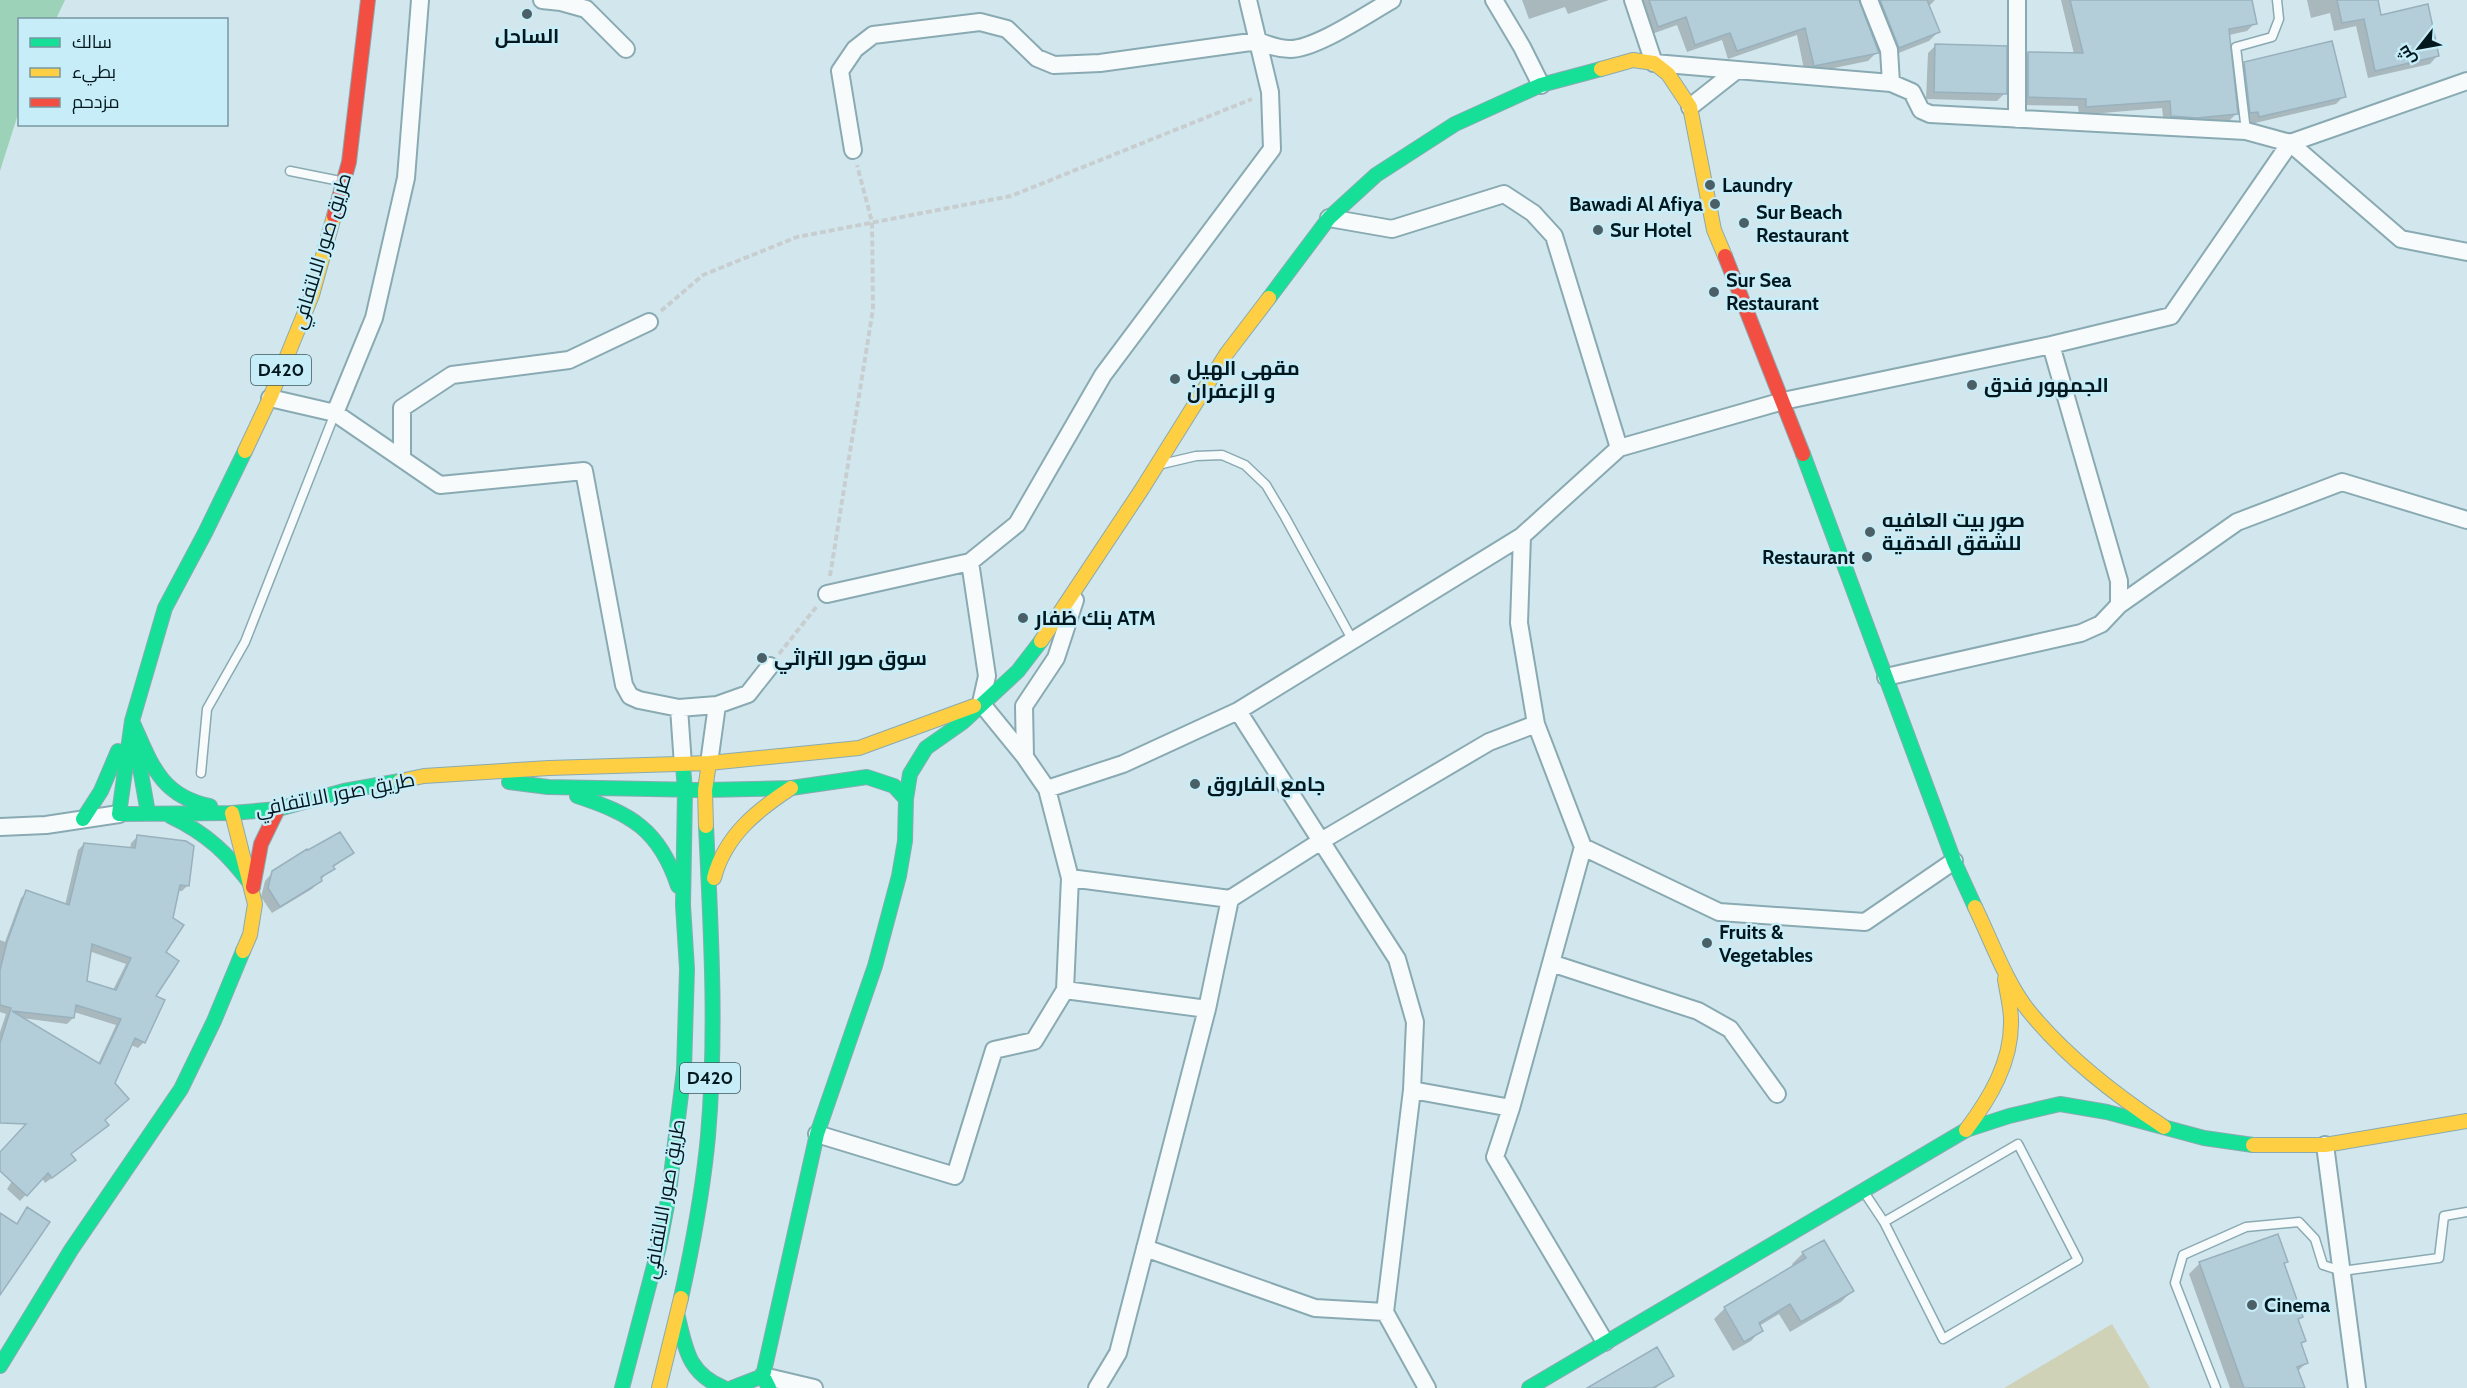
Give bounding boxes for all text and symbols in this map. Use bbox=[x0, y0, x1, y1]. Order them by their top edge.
marker: الساحل bbox=[520, 7, 534, 21]
legend bbox=[18, 18, 228, 126]
north arrow bbox=[2389, 18, 2449, 78]
place label: الساحل bbox=[495, 24, 559, 48]
text: سالك bbox=[72, 31, 112, 53]
text: ش bbox=[2393, 42, 2420, 69]
text: بطيء bbox=[72, 61, 116, 86]
text: مزدحم bbox=[72, 91, 120, 114]
street label: طريق صور الالتفافي bbox=[286, 170, 360, 333]
place label: Laundry bbox=[1722, 173, 1793, 197]
marker: Laundry bbox=[1703, 178, 1717, 192]
place label: Bawadi Al Afiya bbox=[1569, 192, 1703, 216]
marker: Bawadi Al Afiya bbox=[1708, 197, 1722, 211]
place label: Sur Beach Restaurant bbox=[1756, 200, 1849, 247]
marker: Sur Beach Restaurant bbox=[1737, 216, 1751, 230]
place label: Sur Hotel bbox=[1610, 218, 1692, 242]
marker: Sur Hotel bbox=[1591, 223, 1605, 237]
place label: Sur Sea Restaurant bbox=[1726, 268, 1819, 315]
marker: Sur Sea Restaurant bbox=[1707, 285, 1721, 299]
road number: D420 bbox=[251, 355, 311, 385]
place label: مقهى الهيل و الزعفران bbox=[1187, 356, 1300, 403]
marker: مقهى الهيل و الزعفران bbox=[1168, 372, 1182, 386]
place label: الجمهور فندق bbox=[1984, 373, 2109, 398]
marker: الجمهور فندق bbox=[1965, 378, 1979, 392]
place label: صور بيت العافيه للشقق الفدقية bbox=[1882, 508, 2025, 556]
marker: صور بيت العافيه للشقق الفدقية bbox=[1863, 525, 1877, 539]
place label: Restaurant bbox=[1762, 545, 1855, 569]
marker: Restaurant bbox=[1860, 550, 1874, 564]
place label: بنك ظفار ATM bbox=[1034, 606, 1156, 630]
marker: بنك ظفار ATM bbox=[1016, 611, 1030, 625]
place label: سوق صور التراثي bbox=[774, 646, 927, 674]
marker: سوق صور التراثي bbox=[755, 651, 769, 665]
street label: طريق صور الالتفافي bbox=[253, 767, 418, 825]
place label: جامع الفاروق bbox=[1207, 772, 1325, 798]
marker: جامع الفاروق bbox=[1188, 777, 1202, 791]
place label: Fruits & Vegetables bbox=[1719, 920, 1813, 967]
marker: Fruits & Vegetables bbox=[1700, 936, 1714, 950]
road number: D420 bbox=[680, 1063, 740, 1093]
street label: طريق صور الالتفافي bbox=[638, 1117, 694, 1282]
place label: Cinema bbox=[2264, 1293, 2330, 1317]
marker: Cinema bbox=[2245, 1298, 2259, 1312]

